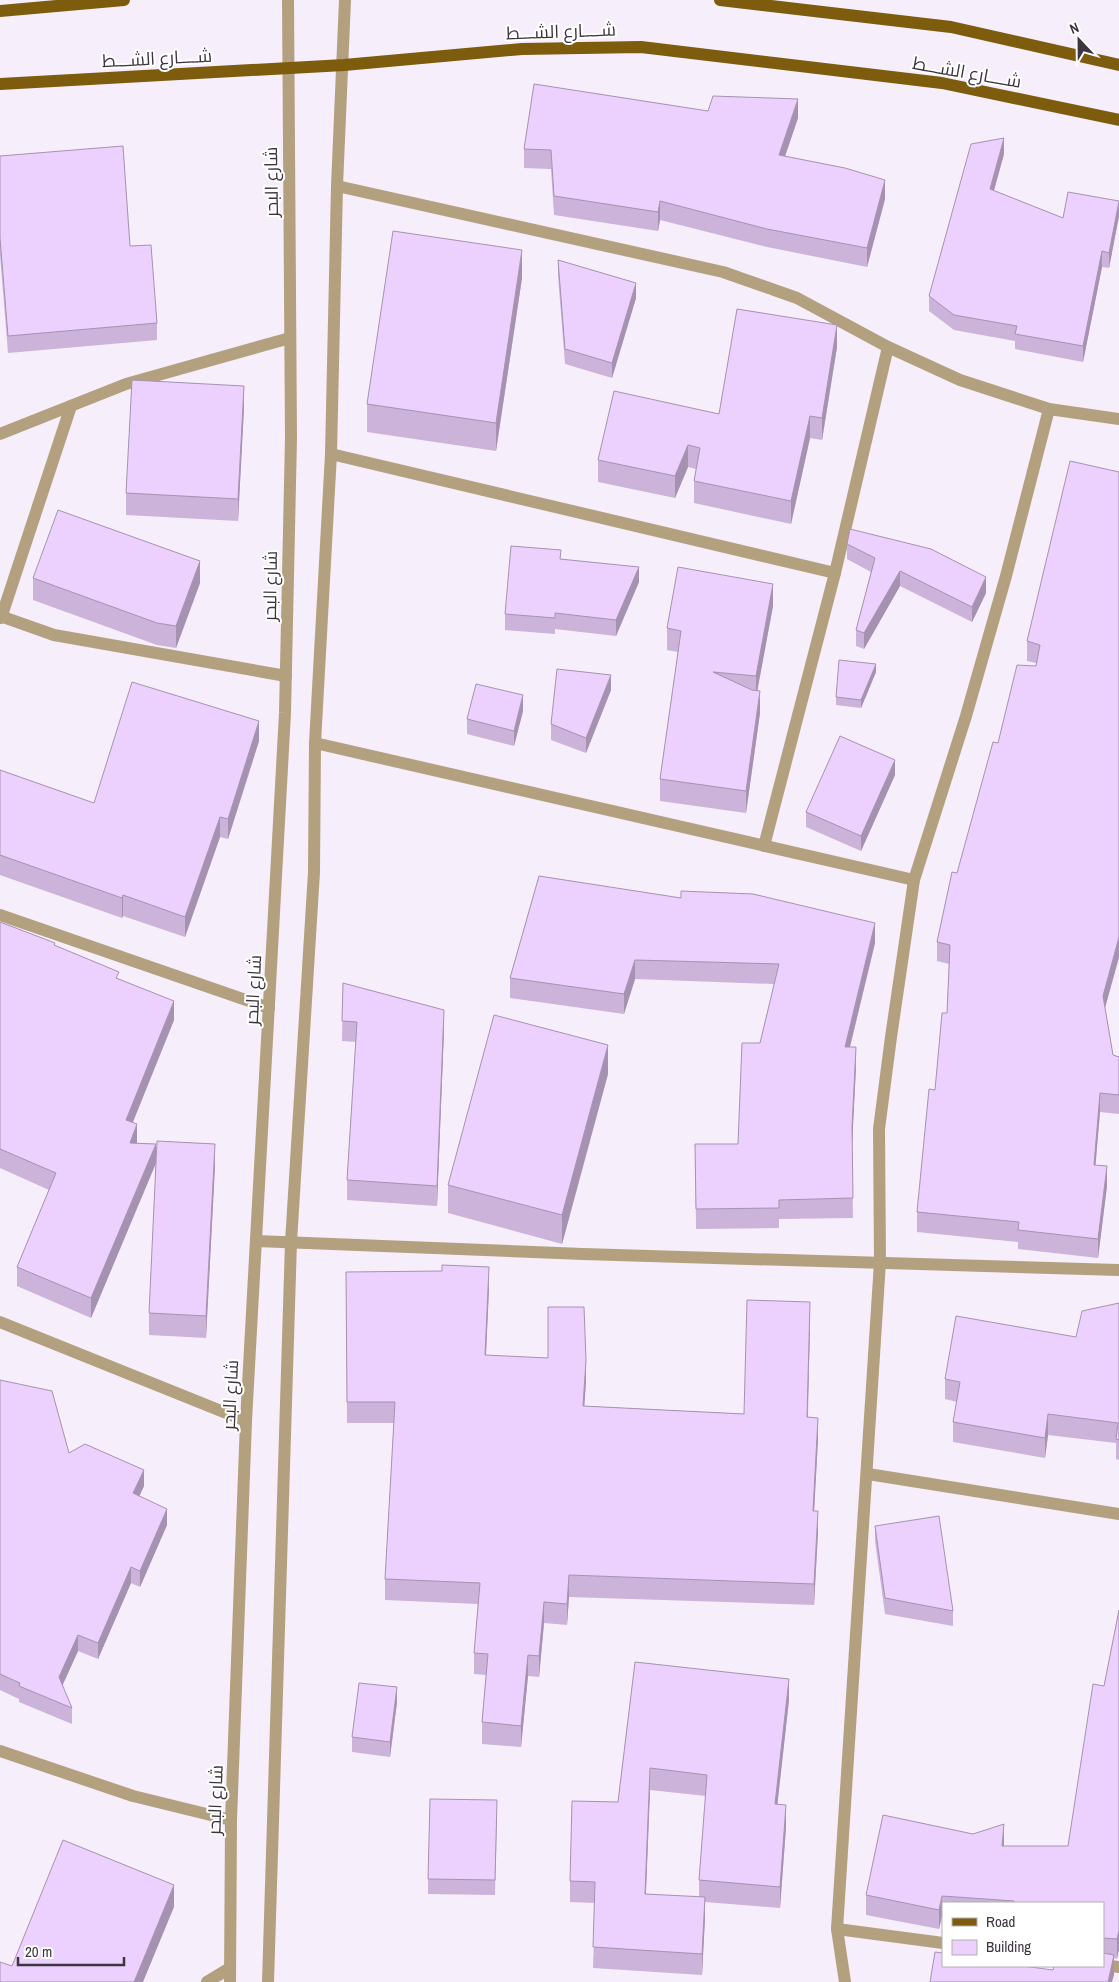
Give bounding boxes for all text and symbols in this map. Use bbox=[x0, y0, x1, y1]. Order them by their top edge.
north arrow bbox=[1054, 15, 1104, 65]
street label: شــــارع الشـــط bbox=[506, 17, 616, 45]
text: N bbox=[1067, 18, 1081, 38]
street label: شــــارع الشـــط bbox=[101, 43, 213, 73]
street label: شــــارع الشـــط bbox=[911, 50, 1023, 94]
street label: شارع البحر bbox=[258, 147, 284, 218]
street label: شارع البحر bbox=[257, 551, 283, 622]
street label: شارع البحر bbox=[239, 954, 267, 1027]
street label: شارع البحر bbox=[216, 1359, 244, 1432]
street label: شارع البحر bbox=[201, 1764, 229, 1837]
legend bbox=[942, 1902, 1104, 1967]
text: Road bbox=[986, 1911, 1015, 1932]
scale bar bbox=[18, 1934, 124, 1966]
text: Building bbox=[986, 1936, 1031, 1957]
text: 20 m bbox=[25, 1941, 52, 1962]

